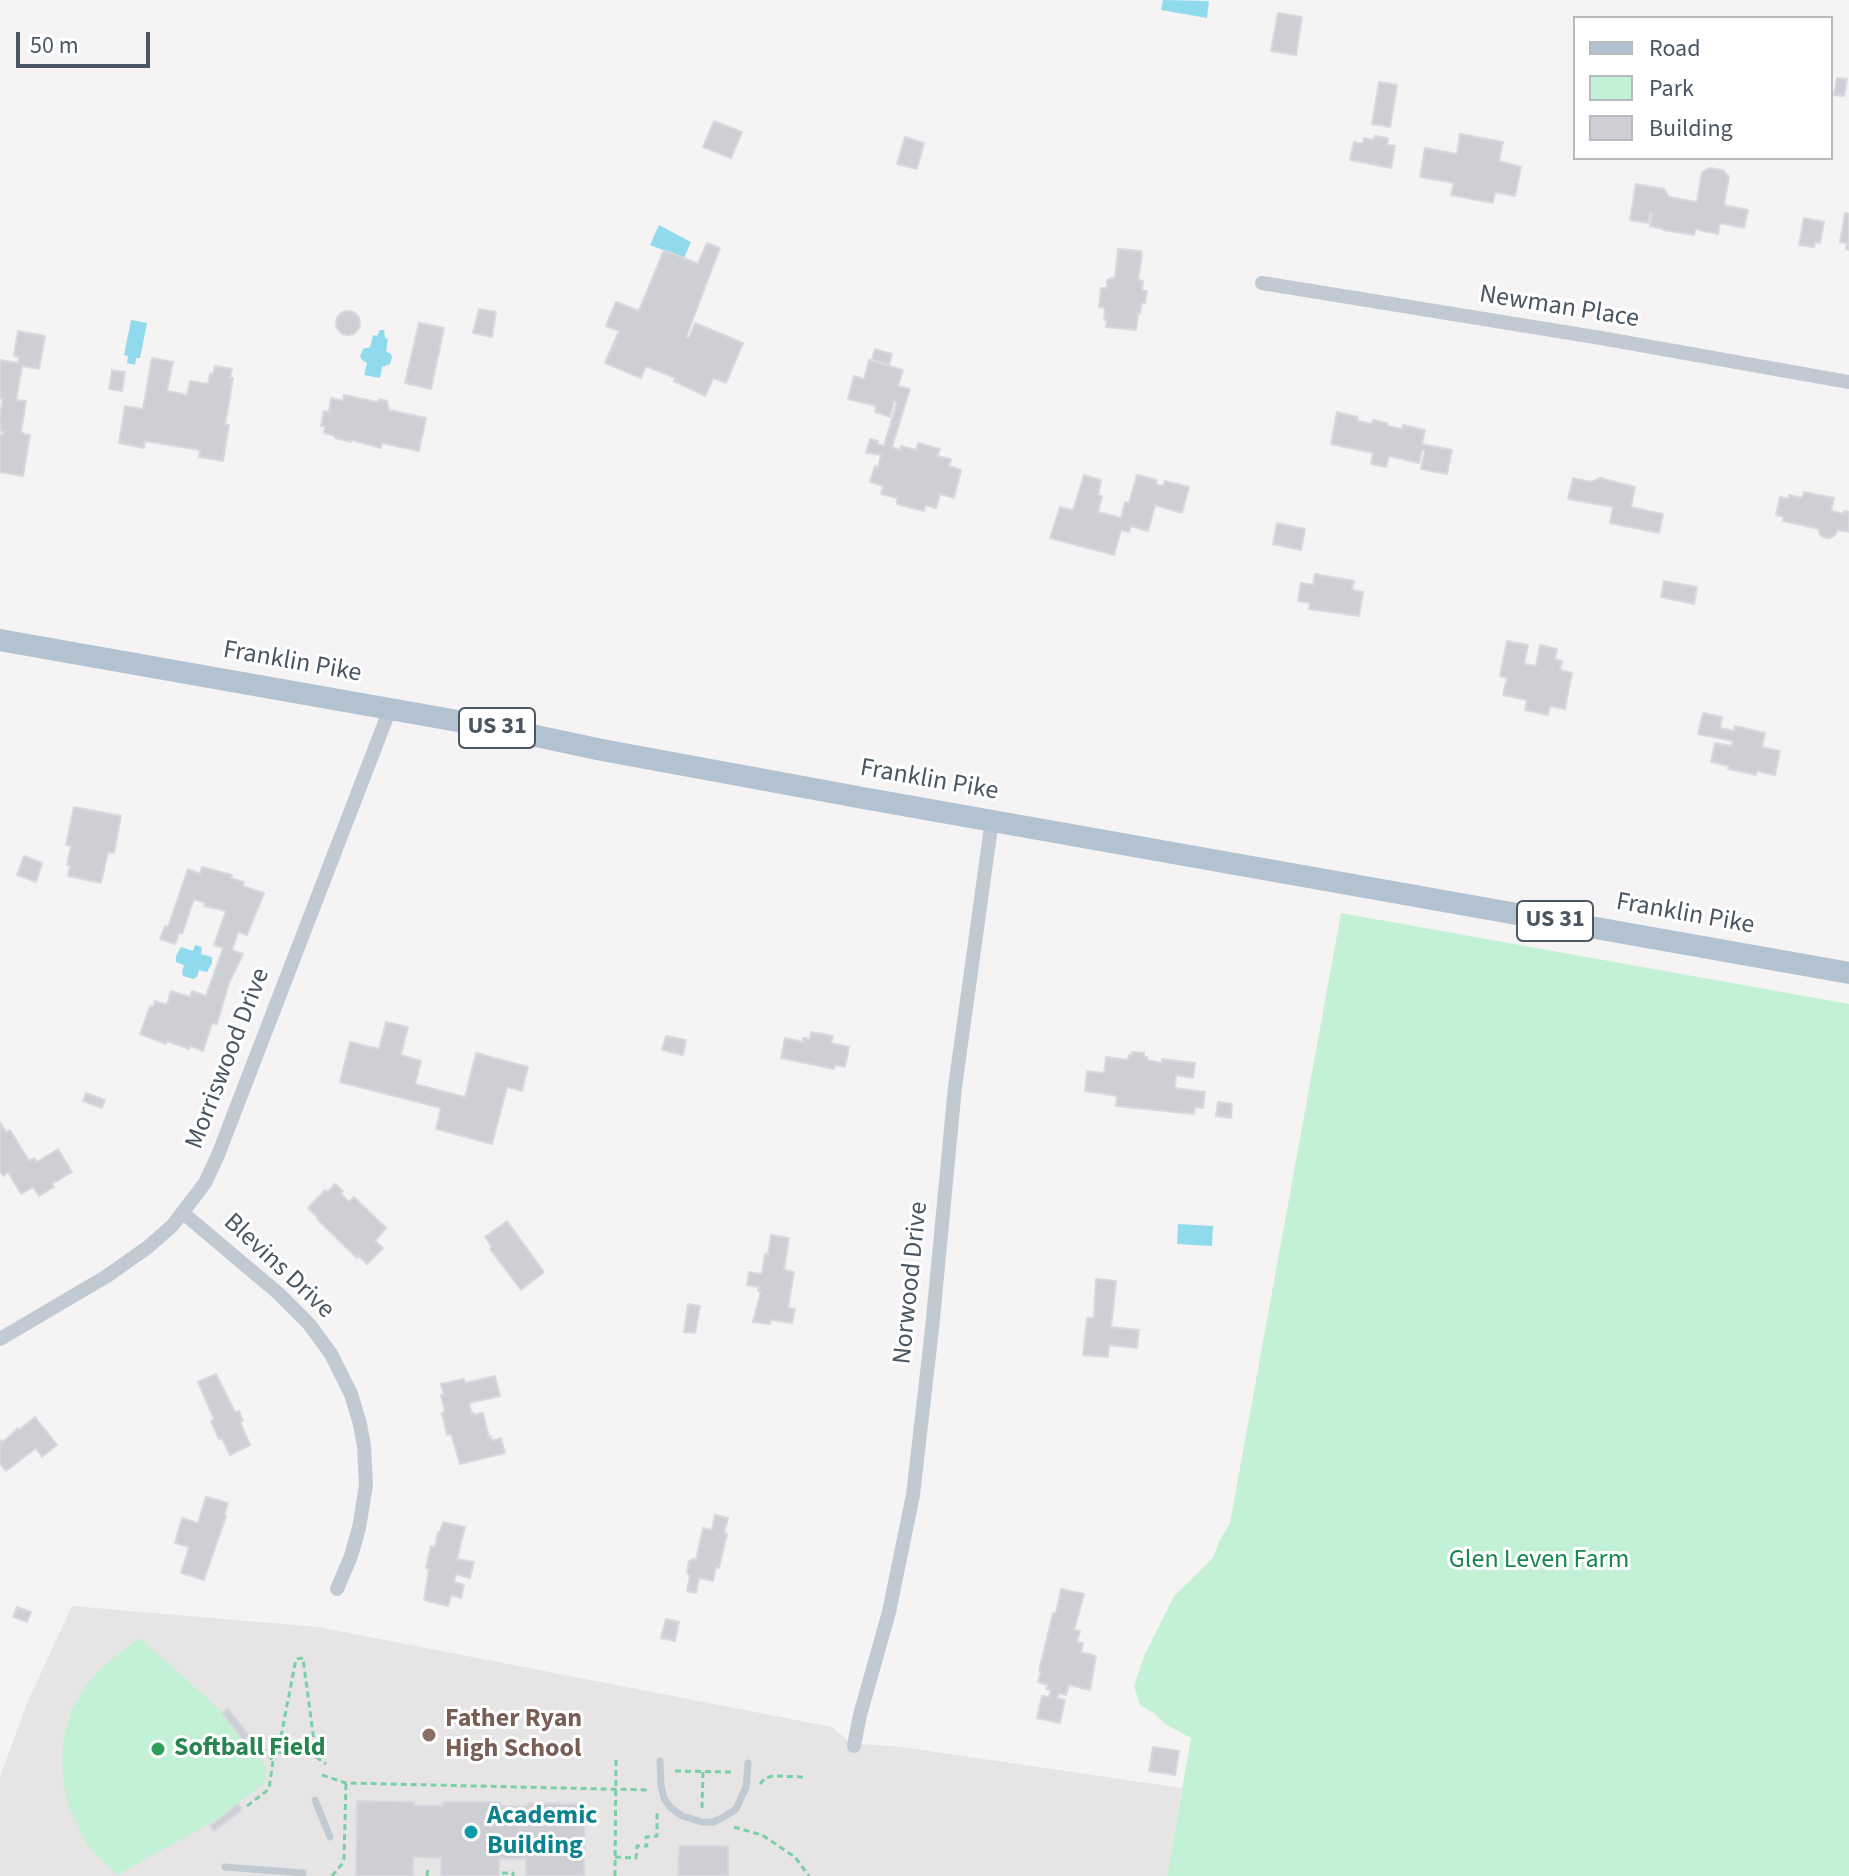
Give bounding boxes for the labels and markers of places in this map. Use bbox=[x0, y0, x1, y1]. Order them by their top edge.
place label: Father Ryan High School bbox=[445, 1704, 582, 1766]
marker: Father Ryan High School bbox=[420, 1726, 438, 1744]
place label: Softball Field bbox=[174, 1733, 326, 1765]
marker: Softball Field bbox=[149, 1740, 167, 1758]
place label: Academic Building bbox=[487, 1801, 597, 1862]
marker: Academic Building bbox=[462, 1823, 480, 1841]

